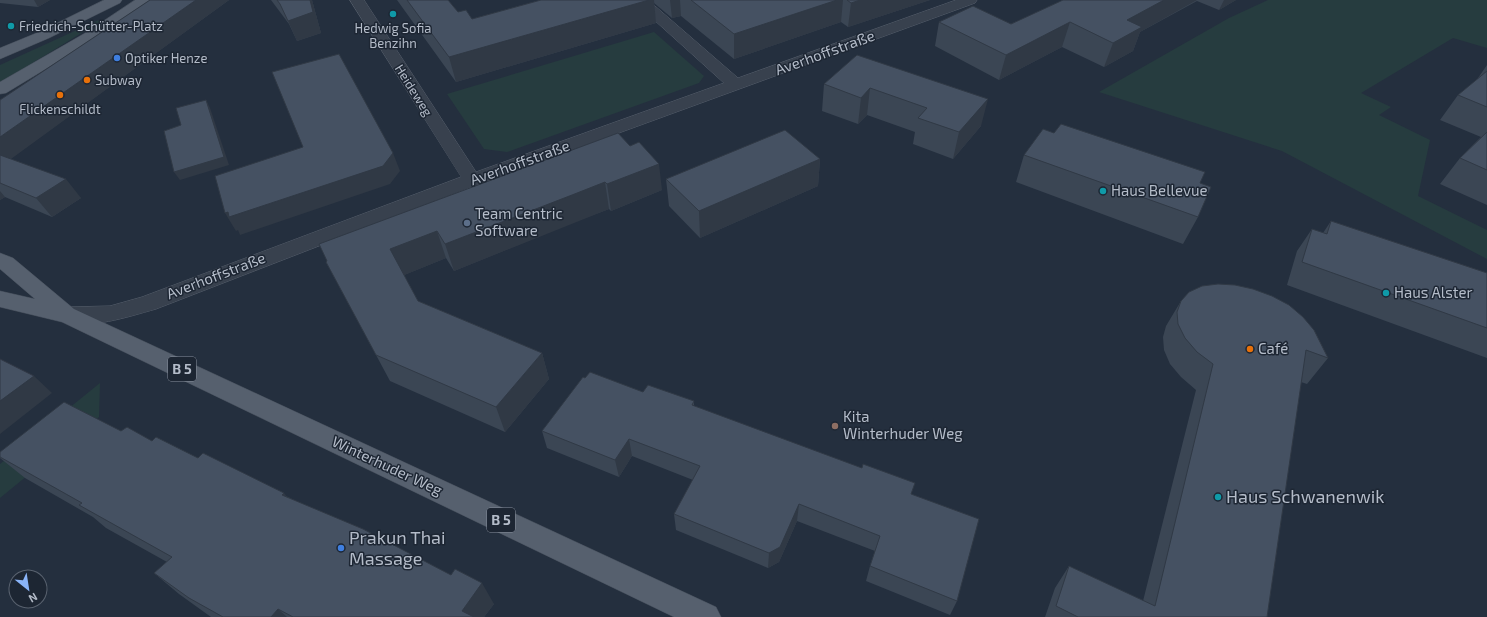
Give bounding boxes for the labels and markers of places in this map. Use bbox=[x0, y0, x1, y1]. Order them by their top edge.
marker: Hedwig Sofia Benzihn bbox=[388, 9, 398, 19]
place label: Friedrich-Schütter-Platz bbox=[19, 18, 163, 34]
place label: Hedwig Sofia Benzihn bbox=[355, 20, 431, 51]
marker: Friedrich-Schütter-Platz bbox=[6, 21, 16, 31]
place label: Optiker Henze bbox=[125, 50, 207, 66]
marker: Optiker Henze bbox=[112, 53, 122, 63]
place label: Subway bbox=[95, 72, 142, 88]
marker: Subway bbox=[82, 75, 92, 85]
marker: Flickenschildt bbox=[55, 90, 65, 100]
place label: Flickenschildt bbox=[19, 101, 101, 117]
place label: Haus Bellevue bbox=[1111, 181, 1208, 199]
marker: Haus Bellevue bbox=[1098, 186, 1108, 196]
place label: Team Centric Software bbox=[475, 204, 563, 239]
marker: Team Centric Software bbox=[462, 218, 472, 228]
place label: Haus Alster bbox=[1394, 283, 1473, 301]
marker: Haus Alster bbox=[1381, 288, 1391, 298]
place label: Café bbox=[1258, 339, 1288, 357]
marker: Café bbox=[1245, 344, 1255, 354]
place label: Kita Winterhuder Weg bbox=[843, 407, 963, 442]
marker: Kita Winterhuder Weg bbox=[830, 421, 840, 431]
place label: Haus Schwanenwik bbox=[1226, 485, 1384, 507]
marker: Haus Schwanenwik bbox=[1213, 492, 1223, 502]
place label: Prakun Thai Massage bbox=[349, 526, 445, 569]
marker: Prakun Thai Massage bbox=[336, 543, 346, 553]

